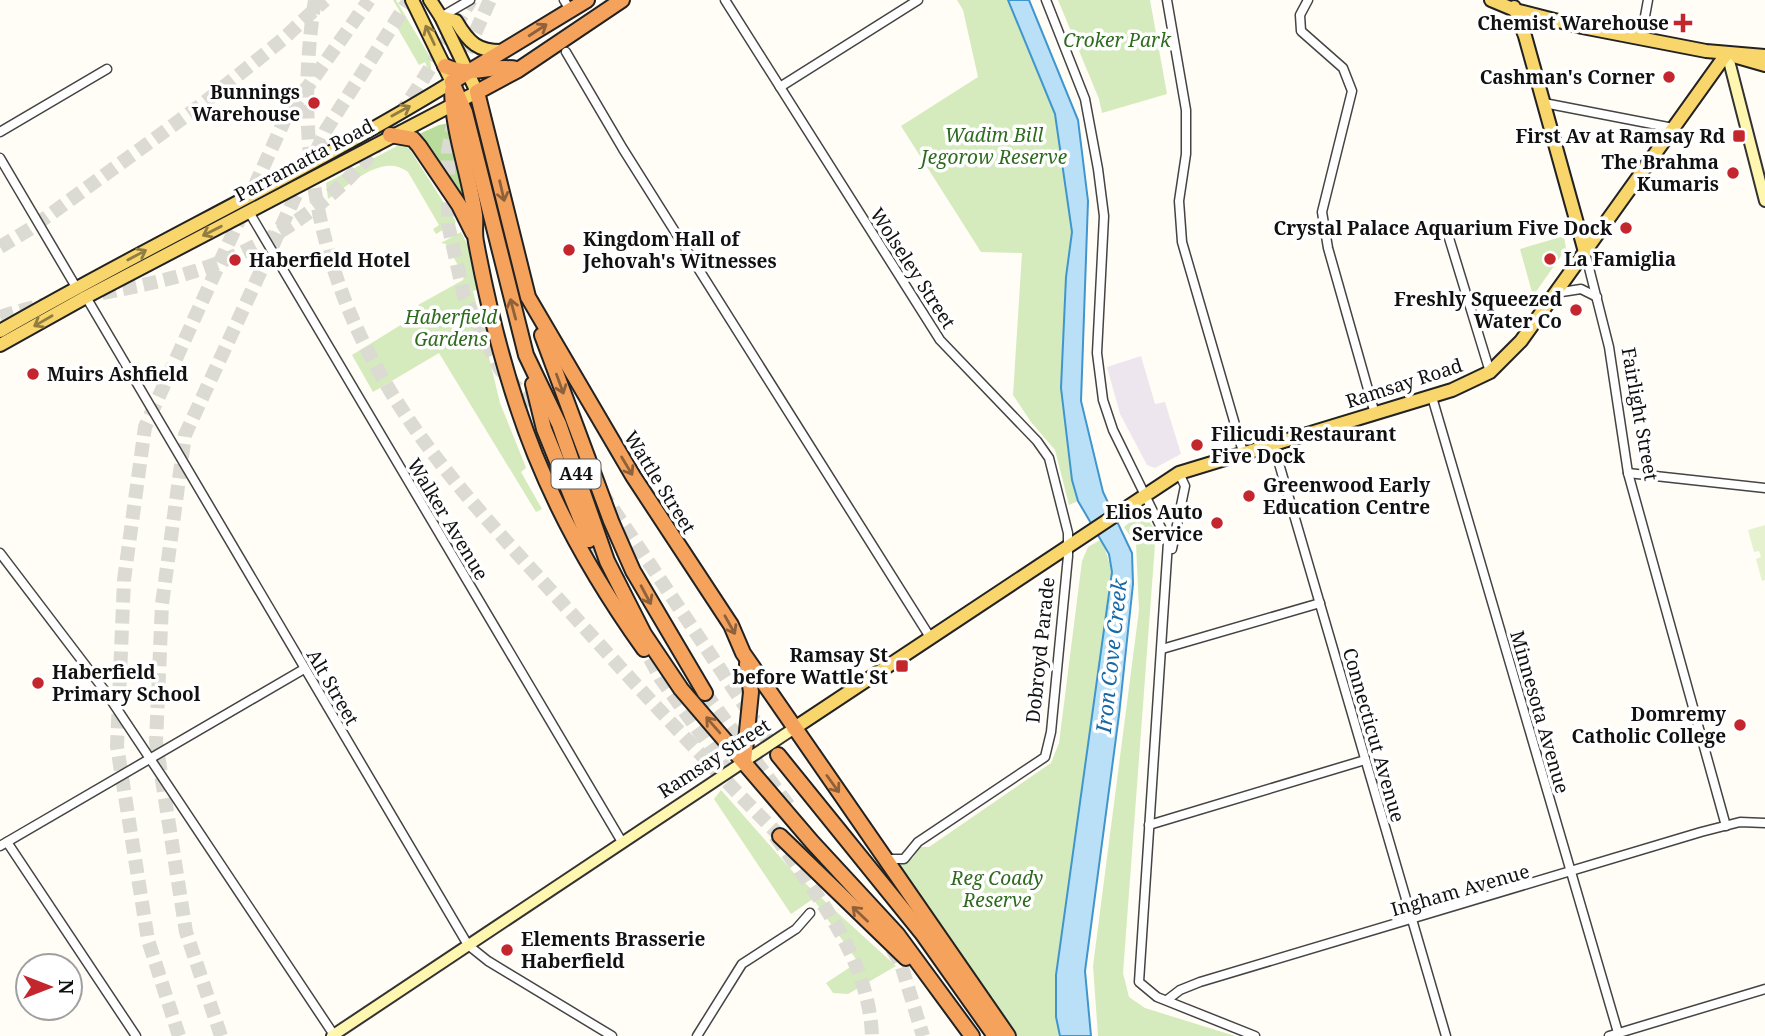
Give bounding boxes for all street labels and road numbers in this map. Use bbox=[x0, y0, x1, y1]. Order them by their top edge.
street label: Parramatta Road bbox=[230, 112, 378, 208]
street label: Wolseley Street bbox=[864, 203, 962, 334]
street label: Fairlight Street bbox=[1615, 345, 1665, 483]
street label: Ramsay Road bbox=[1342, 352, 1466, 414]
street label: Wattle Street bbox=[618, 426, 702, 539]
street label: Walker Avenue bbox=[401, 453, 495, 585]
road number: A44 bbox=[552, 460, 600, 488]
street label: Dobroyd Parade bbox=[1019, 576, 1061, 724]
street label: Minnesota Avenue bbox=[1504, 628, 1576, 796]
street label: Alt Street bbox=[301, 644, 365, 730]
street label: Connecticut Avenue bbox=[1337, 645, 1411, 825]
street label: Ramsay Street bbox=[653, 712, 775, 804]
street label: Ingham Avenue bbox=[1388, 858, 1532, 922]

